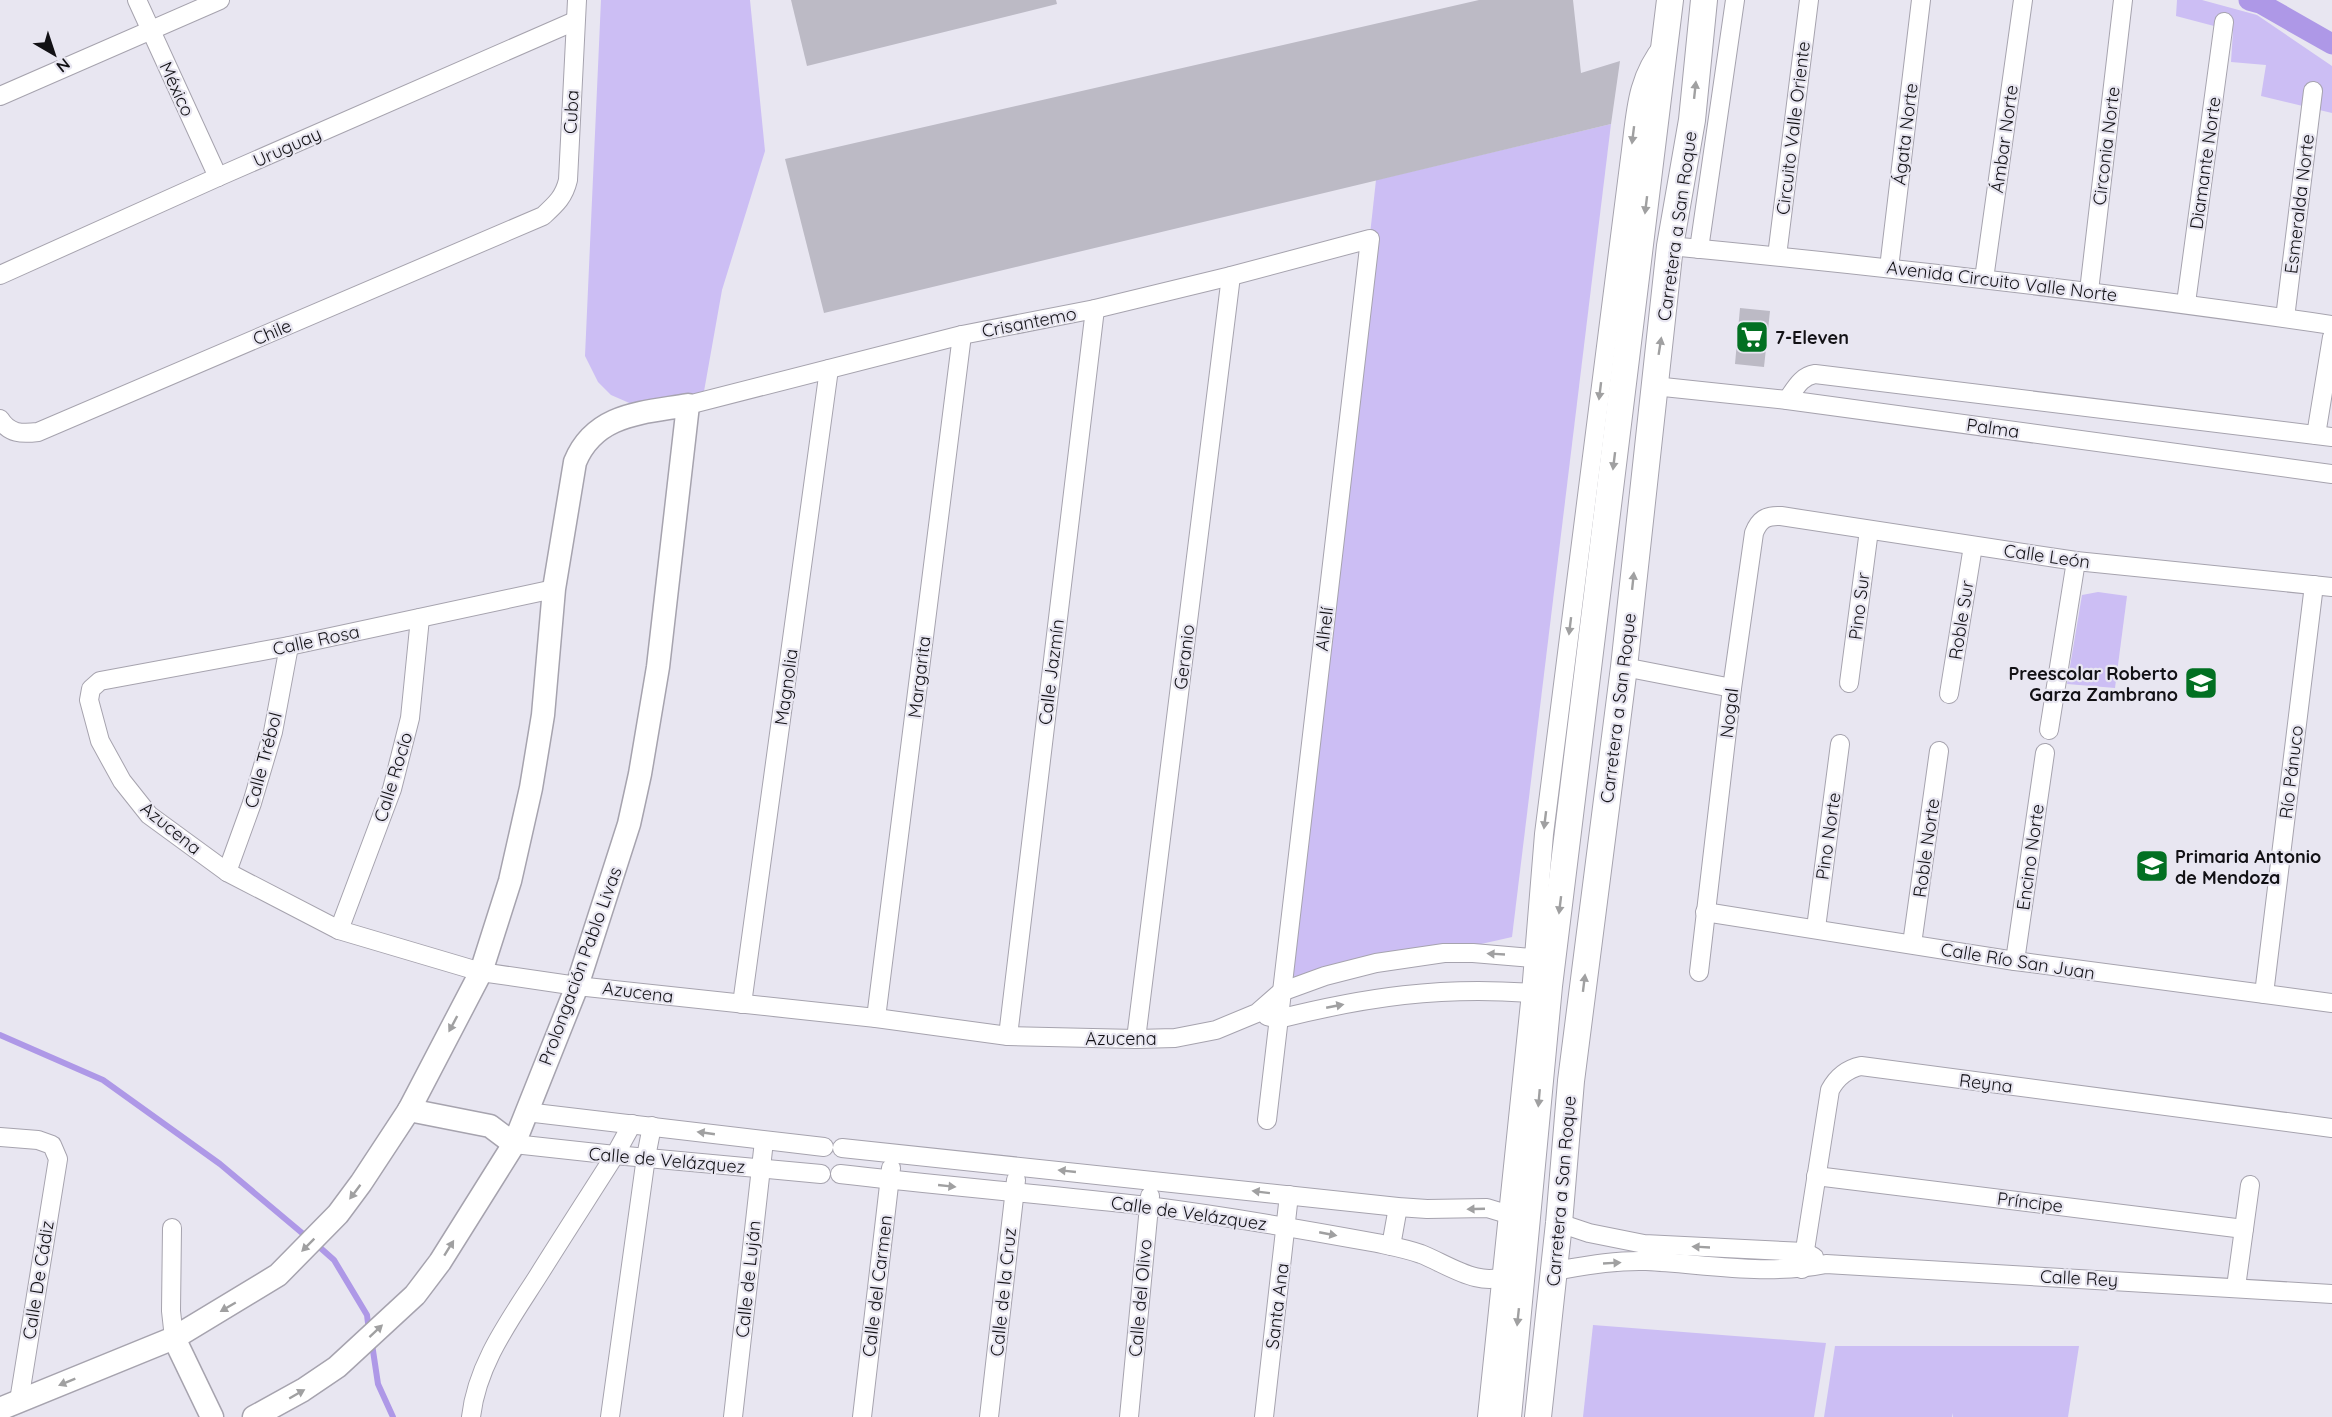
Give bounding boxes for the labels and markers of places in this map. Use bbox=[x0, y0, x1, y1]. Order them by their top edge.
supermarket icon: 7-Eleven bbox=[1734, 319, 1770, 355]
place label: 7-Eleven bbox=[1775, 326, 1849, 349]
place label: Preescolar Roberto Garza Zambrano bbox=[2008, 662, 2178, 706]
school or university icon: Preescolar Roberto Garza Zambrano bbox=[2183, 665, 2219, 701]
place label: Primaria Antonio de Mendoza bbox=[2175, 845, 2321, 889]
school or university icon: Primaria Antonio de Mendoza bbox=[2134, 848, 2170, 884]

